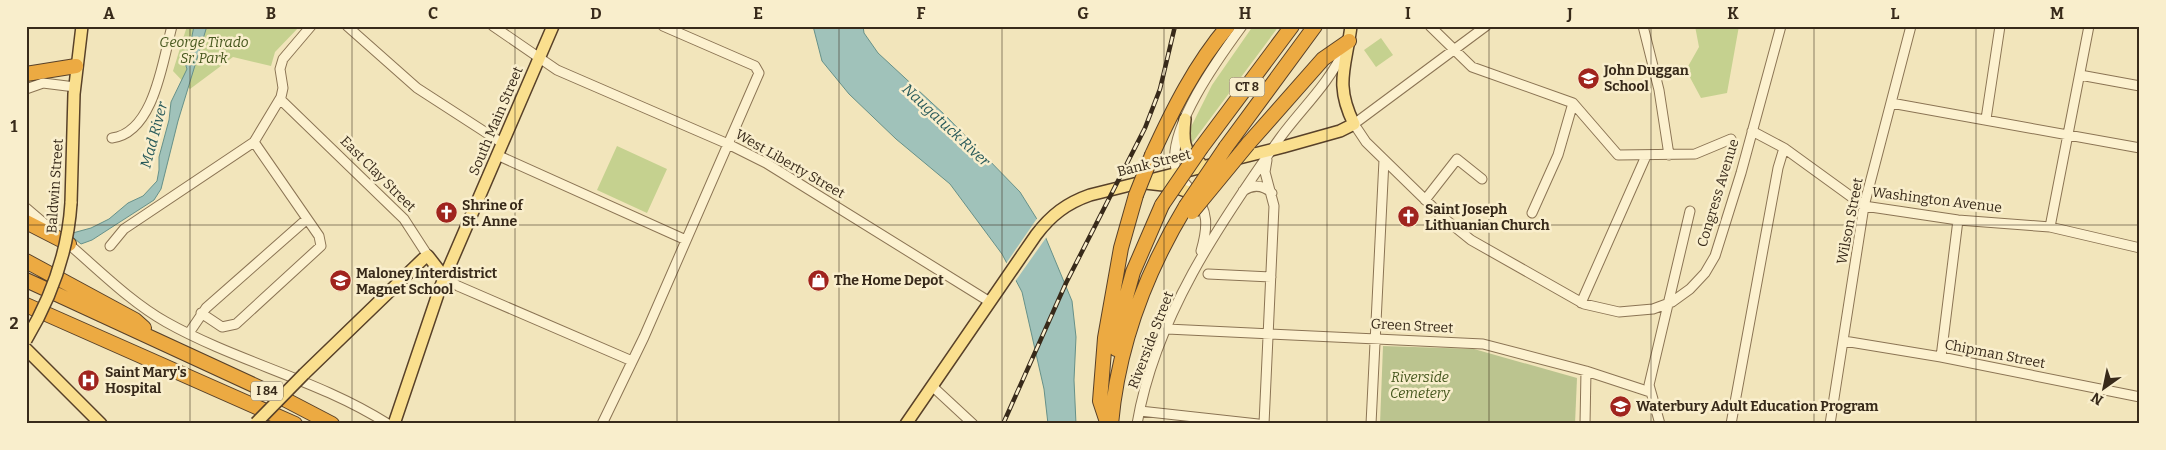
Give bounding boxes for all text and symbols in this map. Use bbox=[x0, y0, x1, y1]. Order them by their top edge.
text: A bbox=[103, 4, 115, 23]
text: B bbox=[266, 4, 276, 23]
text: C bbox=[428, 4, 438, 23]
text: D bbox=[590, 4, 602, 23]
text: E bbox=[753, 4, 763, 23]
text: F bbox=[917, 4, 926, 23]
text: G bbox=[1077, 4, 1089, 23]
text: H bbox=[1239, 4, 1252, 23]
text: I bbox=[1405, 4, 1411, 23]
text: J bbox=[1566, 4, 1573, 23]
text: K bbox=[1727, 4, 1739, 23]
text: L bbox=[1891, 4, 1900, 23]
text: M bbox=[2050, 4, 2064, 23]
park label: George Tirado Sr. Park bbox=[159, 34, 249, 67]
place label: John Duggan School bbox=[1603, 62, 1689, 95]
street label: South Main Street bbox=[465, 64, 527, 178]
school or university icon: John Duggan School bbox=[1576, 66, 1600, 90]
road number: CT 8 bbox=[1230, 77, 1264, 96]
water label: Naugatuck River bbox=[899, 80, 994, 171]
water label: Mad River bbox=[137, 99, 172, 170]
text: 1 bbox=[11, 117, 18, 136]
street label: West Liberty Street bbox=[732, 126, 848, 202]
street label: East Clay Street bbox=[337, 133, 419, 215]
street label: Congress Avenue bbox=[1693, 137, 1743, 249]
street label: Baldwin Street bbox=[43, 138, 67, 234]
street label: Bank Street bbox=[1115, 146, 1193, 180]
street label: Wilson Street bbox=[1833, 176, 1867, 266]
street label: Washington Avenue bbox=[1871, 184, 2003, 216]
place label: Shrine of St. Anne bbox=[462, 197, 524, 230]
church icon: Shrine of St. Anne bbox=[434, 201, 458, 225]
place label: Saint Joseph Lithuanian Church bbox=[1425, 201, 1550, 234]
church icon: Saint Joseph Lithuanian Church bbox=[1397, 205, 1421, 229]
place label: Maloney Interdistrict Magnet School bbox=[356, 265, 498, 298]
shop icon: The Home Depot bbox=[806, 268, 830, 292]
school or university icon: Maloney Interdistrict Magnet School bbox=[328, 269, 352, 293]
place label: The Home Depot bbox=[834, 272, 944, 289]
street label: Riverside Street bbox=[1125, 289, 1177, 391]
text: 2 bbox=[9, 314, 19, 333]
street label: Green Street bbox=[1370, 315, 1454, 337]
street label: Chipman Street bbox=[1943, 336, 2047, 372]
north arrow bbox=[2078, 362, 2128, 412]
place label: Saint Mary's Hospital bbox=[105, 364, 187, 397]
hospital icon: Saint Mary's Hospital bbox=[77, 368, 101, 392]
park label: Riverside Cemetery bbox=[1390, 369, 1451, 402]
road number: I 84 bbox=[251, 382, 283, 401]
text: N bbox=[2088, 388, 2106, 409]
school or university icon: Waterbury Adult Education Program bbox=[1608, 394, 1632, 418]
place label: Waterbury Adult Education Program bbox=[1636, 398, 1879, 415]

